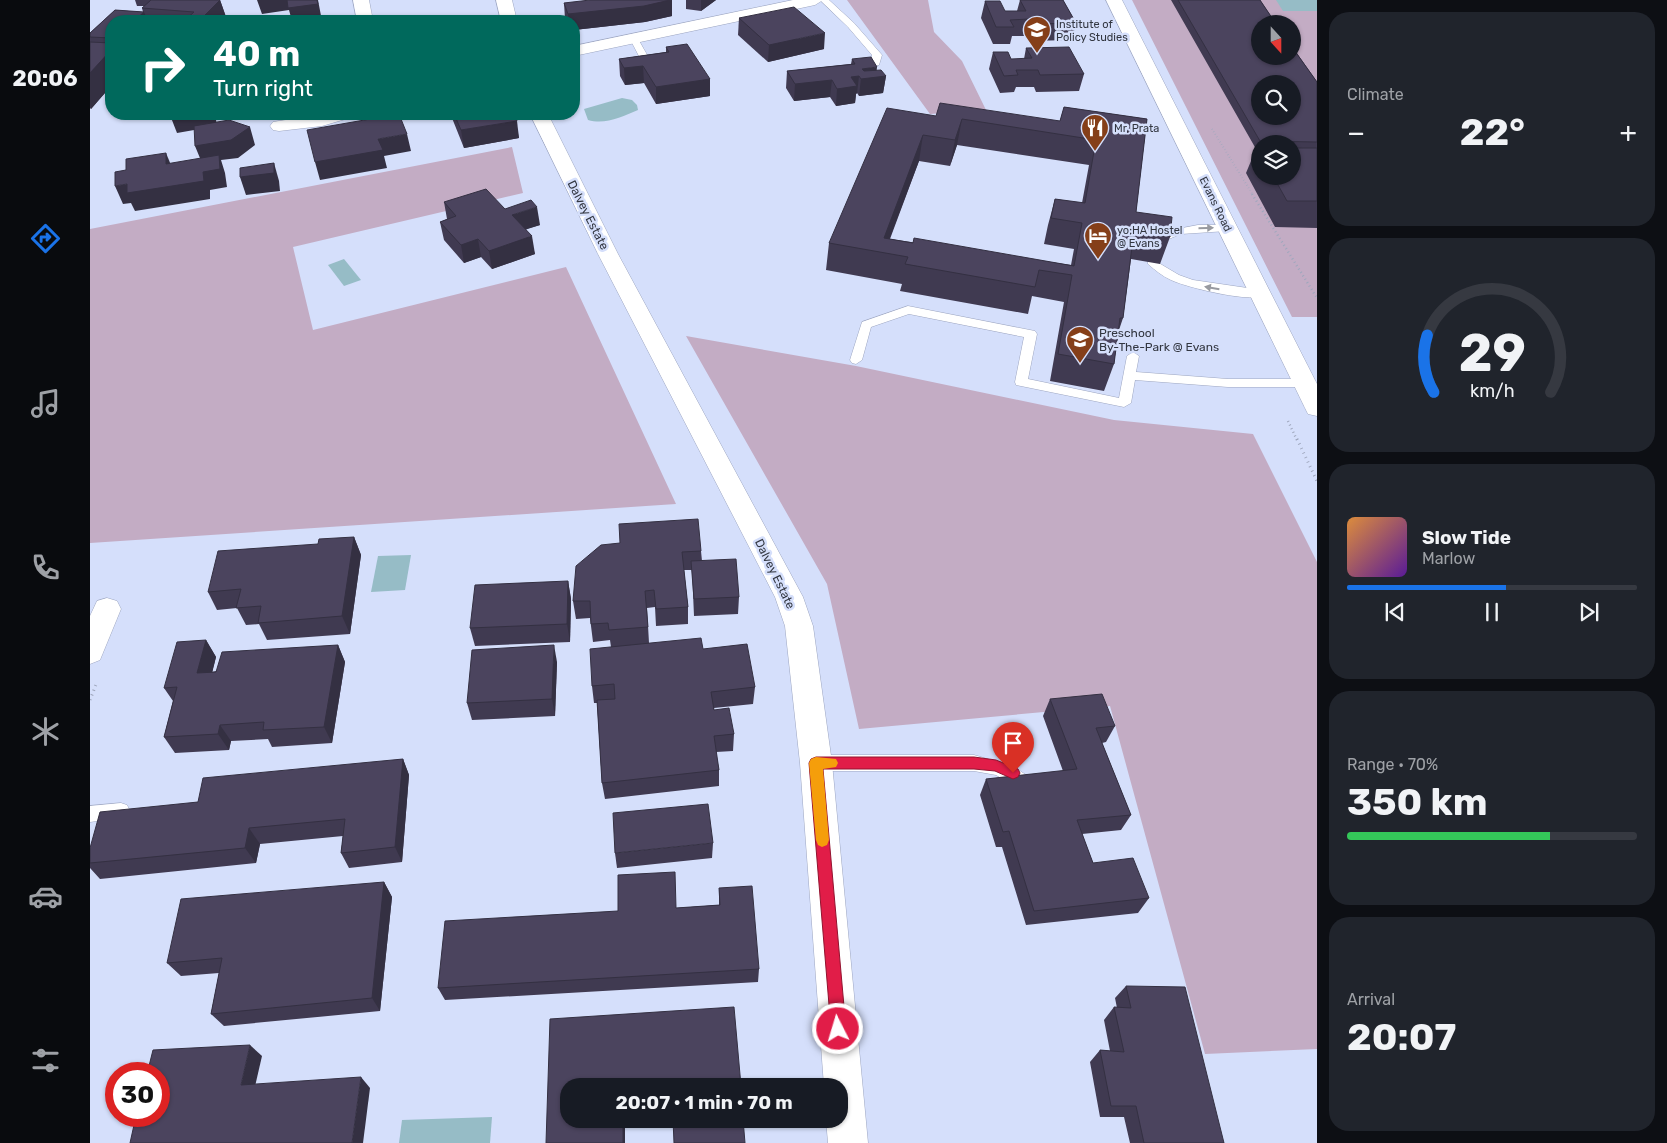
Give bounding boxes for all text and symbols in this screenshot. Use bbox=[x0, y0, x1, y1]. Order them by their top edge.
school or university icon: Institute of Policy Studies bbox=[1022, 15, 1052, 54]
north arrow bbox=[1251, 15, 1301, 65]
map controls bbox=[1251, 15, 1301, 185]
place label: Institute of Policy Studies bbox=[1056, 18, 1128, 44]
text: 40 m bbox=[213, 33, 300, 75]
icon: right bbox=[130, 35, 195, 100]
text: 20:06 bbox=[13, 65, 77, 92]
text: Turn right bbox=[213, 75, 313, 102]
button: search bbox=[1251, 75, 1301, 125]
text: Climate bbox=[1347, 85, 1404, 104]
text: 22° bbox=[1460, 109, 1525, 155]
restaurant icon: Mr. Prata bbox=[1080, 113, 1110, 152]
text: − bbox=[1347, 116, 1365, 149]
text: + bbox=[1620, 116, 1637, 149]
place label: Mr. Prata bbox=[1114, 122, 1159, 135]
button: layers bbox=[1251, 135, 1301, 185]
street label: Evans Road bbox=[1197, 175, 1234, 234]
street label: Dalvey Estate bbox=[565, 178, 612, 252]
icon: directions bbox=[28, 221, 63, 256]
hotel icon: yo:HA Hostel @ Evans bbox=[1083, 221, 1113, 260]
place label: yo:HA Hostel @ Evans bbox=[1117, 224, 1183, 250]
one-way arrow bbox=[1199, 224, 1215, 232]
one-way arrow bbox=[1205, 284, 1220, 292]
text: 29 bbox=[1458, 322, 1526, 384]
school or university icon: Preschool By-The-Park @ Evans bbox=[1065, 325, 1095, 364]
place label: Preschool By-The-Park @ Evans bbox=[1099, 326, 1219, 354]
text: km/h bbox=[1470, 380, 1514, 401]
icon: music bbox=[28, 386, 63, 421]
text: Slow Tide bbox=[1422, 526, 1511, 549]
street label: Dalvey Estate bbox=[752, 537, 798, 611]
text: Marlow bbox=[1422, 549, 1475, 568]
icon: phone bbox=[28, 550, 63, 585]
icon: previous bbox=[1381, 598, 1409, 626]
icon: pause bbox=[1478, 598, 1506, 626]
icon: next bbox=[1575, 598, 1603, 626]
icon: climate bbox=[28, 714, 63, 749]
pin bbox=[992, 722, 1034, 773]
icon: arrive bbox=[999, 729, 1027, 757]
text: Range · 70% bbox=[1347, 755, 1438, 774]
text: 350 km bbox=[1347, 779, 1488, 825]
icon: car bbox=[28, 879, 63, 914]
text: Arrival bbox=[1347, 990, 1395, 1009]
position arrow bbox=[811, 1002, 863, 1054]
text: 20:07 bbox=[1347, 1014, 1456, 1060]
icon: filters bbox=[28, 1043, 63, 1078]
speed limit sign: 30 bbox=[105, 1062, 170, 1127]
text: 20:07 · 1 min · 70 m bbox=[615, 1091, 793, 1114]

